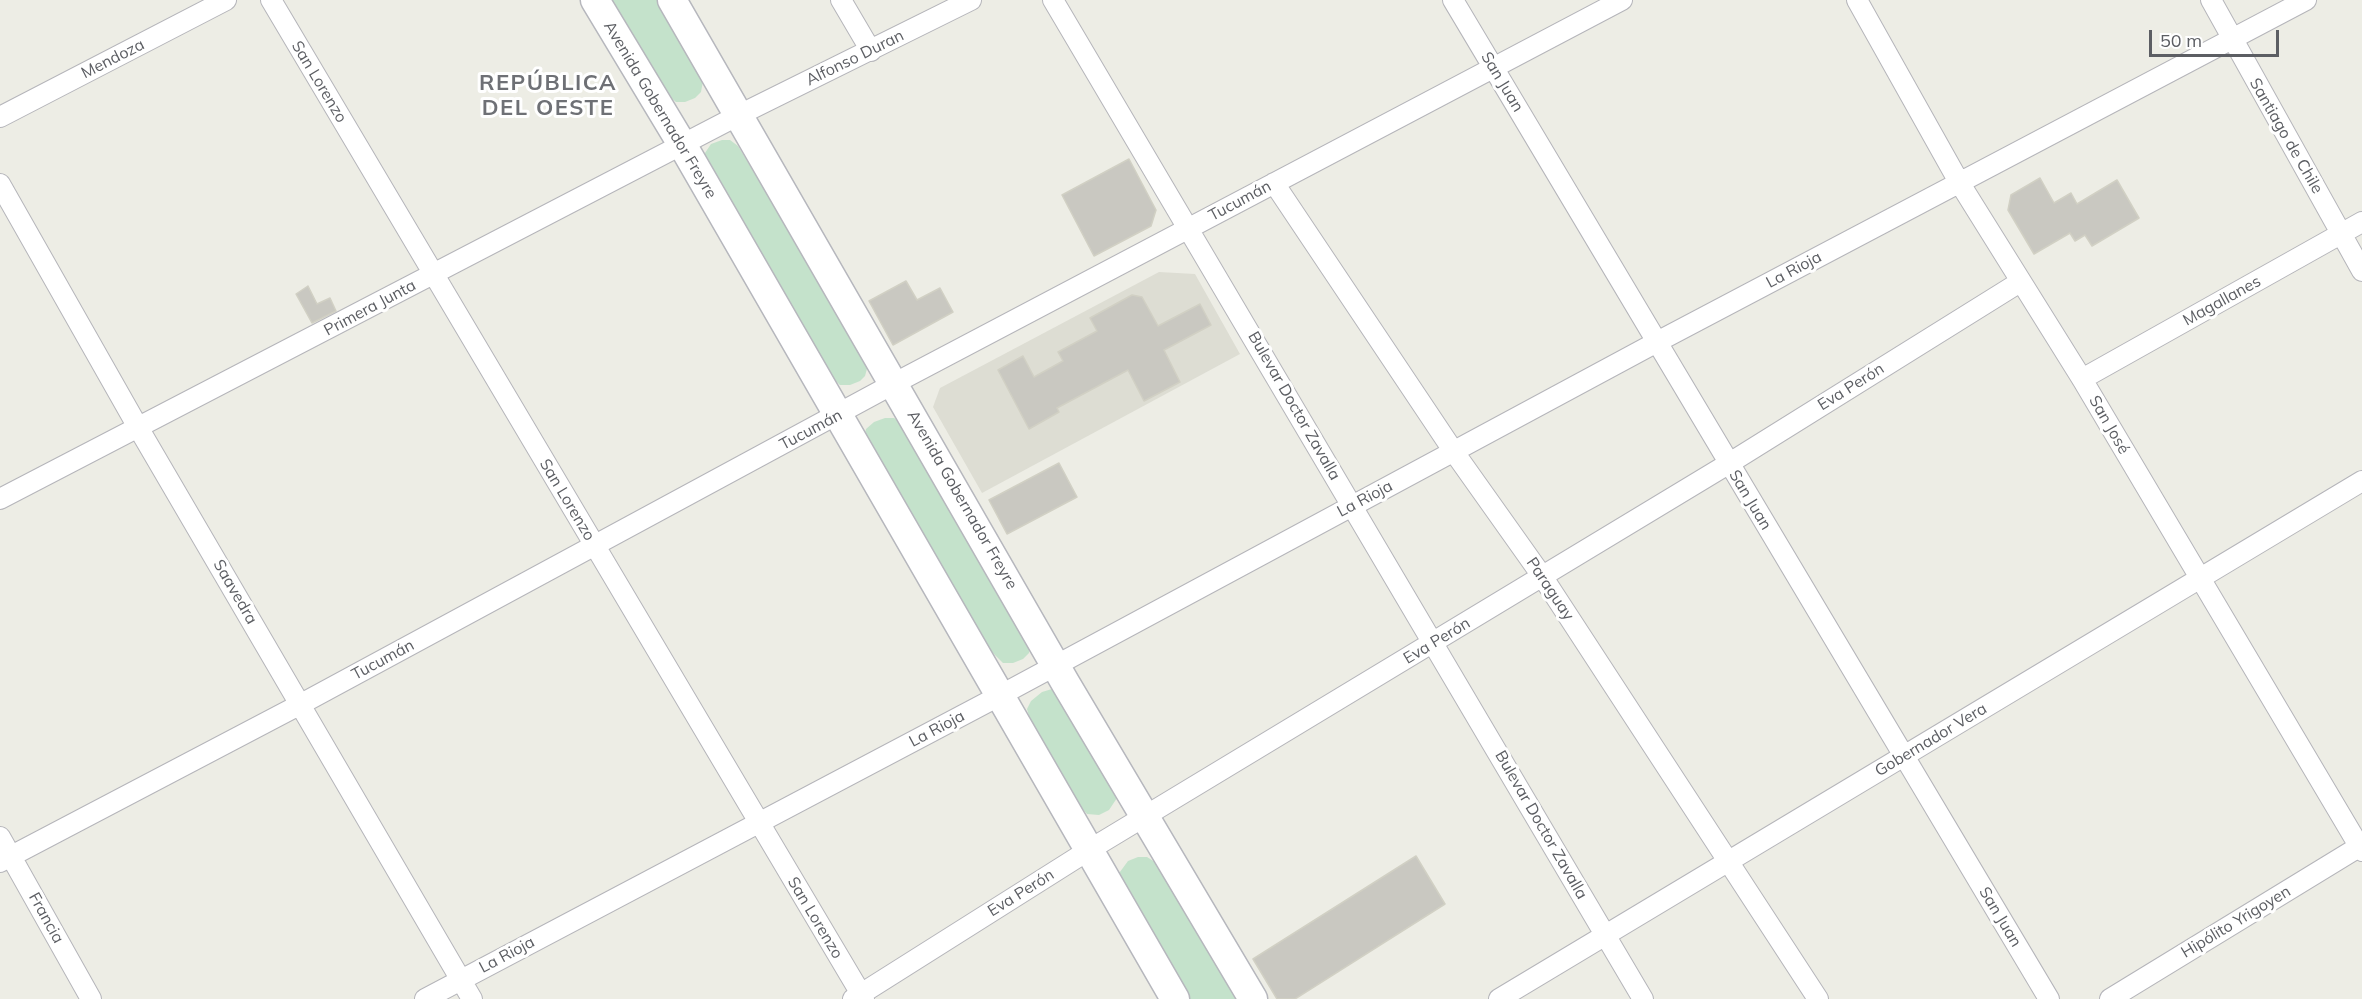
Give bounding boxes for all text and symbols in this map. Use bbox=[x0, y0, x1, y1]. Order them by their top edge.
street label: Avenida Gobernador Freyre bbox=[599, 18, 721, 202]
scale bar bbox=[2152, 18, 2282, 56]
street label: Alfonso Duran bbox=[803, 26, 907, 90]
text: 50 m bbox=[2160, 29, 2202, 52]
street label: Mendoza bbox=[78, 35, 148, 83]
street label: San Lorenzo bbox=[287, 38, 351, 126]
street label: San Juan bbox=[1477, 49, 1527, 115]
district label: REPÚBLICA DEL OESTE bbox=[479, 70, 617, 122]
street label: Santiago de Chile bbox=[2245, 75, 2327, 197]
street label: Tucumán bbox=[1206, 177, 1274, 225]
street label: La Rioja bbox=[1763, 247, 1825, 293]
street label: Magallanes bbox=[2180, 272, 2264, 330]
street label: Primera Junta bbox=[321, 276, 419, 340]
street label: Bulevar Doctor Zavalla bbox=[1244, 328, 1344, 484]
street label: Eva Perón bbox=[1814, 359, 1888, 415]
street label: San José bbox=[2085, 392, 2133, 458]
street label: Tucumán bbox=[777, 406, 845, 454]
street label: Avenida Gobernador Freyre bbox=[903, 407, 1021, 593]
street label: San Lorenzo bbox=[535, 456, 599, 544]
street label: San Juan bbox=[1725, 467, 1775, 533]
street label: La Rioja bbox=[1334, 476, 1396, 522]
street label: Paraguay bbox=[1522, 554, 1578, 624]
street label: Saavedra bbox=[209, 556, 261, 628]
street label: Eva Perón bbox=[1400, 614, 1474, 668]
street label: Tucumán bbox=[349, 636, 417, 684]
street label: Gobernador Vera bbox=[1872, 699, 1990, 781]
street label: La Rioja bbox=[906, 706, 968, 752]
street label: Bulevar Doctor Zavalla bbox=[1491, 747, 1591, 903]
street label: Eva Perón bbox=[984, 865, 1058, 921]
street label: San Lorenzo bbox=[783, 874, 847, 962]
street label: Hipólito Yrigoyen bbox=[2178, 882, 2294, 962]
street label: San Juan bbox=[1975, 884, 2025, 950]
street label: Francia bbox=[24, 889, 68, 947]
street label: La Rioja bbox=[476, 932, 538, 978]

